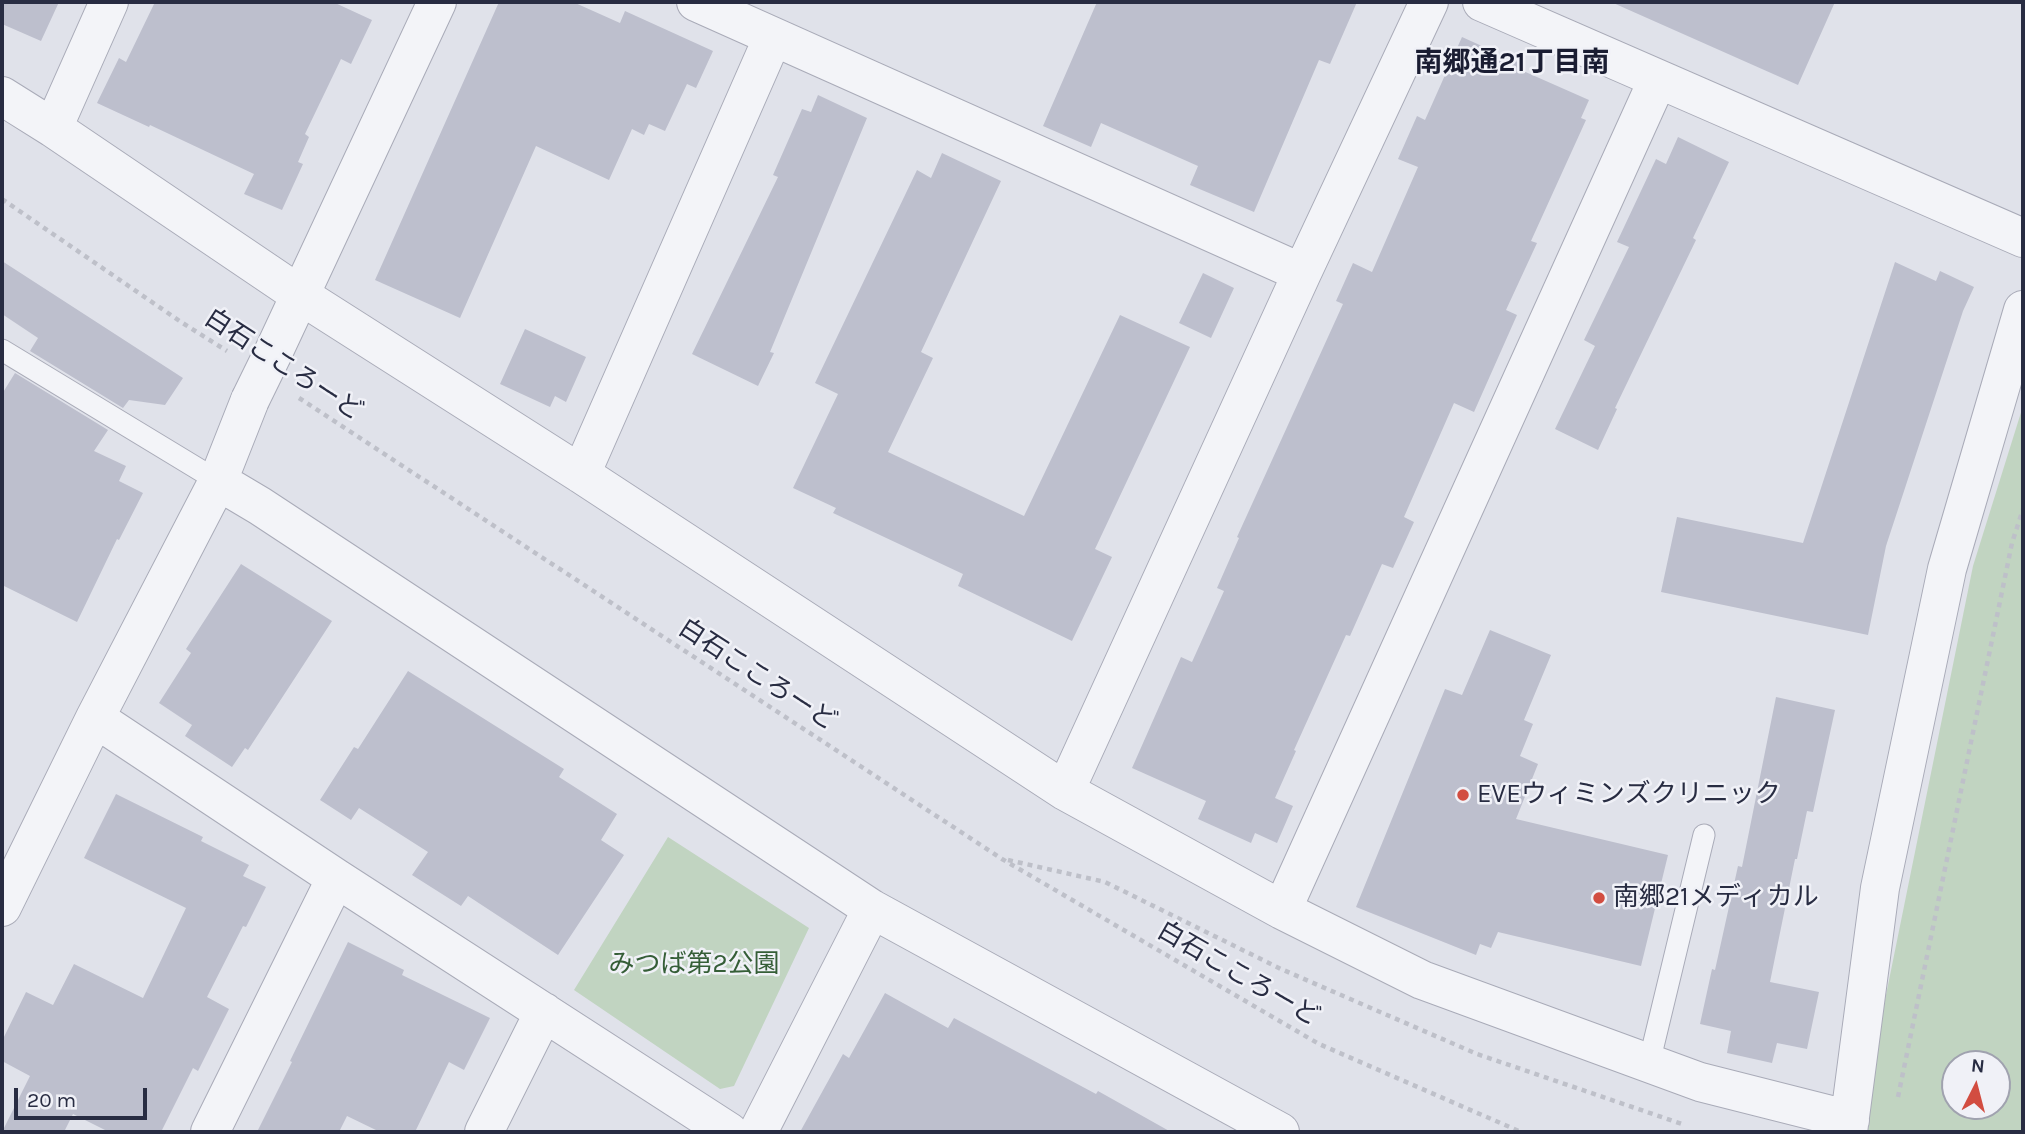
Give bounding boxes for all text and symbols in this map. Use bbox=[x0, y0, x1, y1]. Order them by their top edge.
district label: 南郷通21丁目南 bbox=[1415, 46, 1609, 80]
street label: 白石こころーど bbox=[198, 302, 368, 428]
street label: 白石こころーど bbox=[672, 612, 842, 738]
place label: EVEウィミンズクリニック bbox=[1477, 779, 1781, 811]
marker: EVEウィミンズクリニック bbox=[1455, 787, 1471, 803]
place label: 南郷21メディカル bbox=[1613, 882, 1819, 914]
marker: 南郷21メディカル bbox=[1591, 890, 1607, 906]
street label: 白石こころーど bbox=[1151, 915, 1325, 1033]
park label: みつば第2公園 bbox=[608, 949, 780, 981]
north arrow bbox=[1941, 1050, 2011, 1120]
text: N bbox=[1970, 1054, 1986, 1078]
scale bar bbox=[18, 1074, 150, 1118]
text: 20 m bbox=[27, 1088, 76, 1112]

